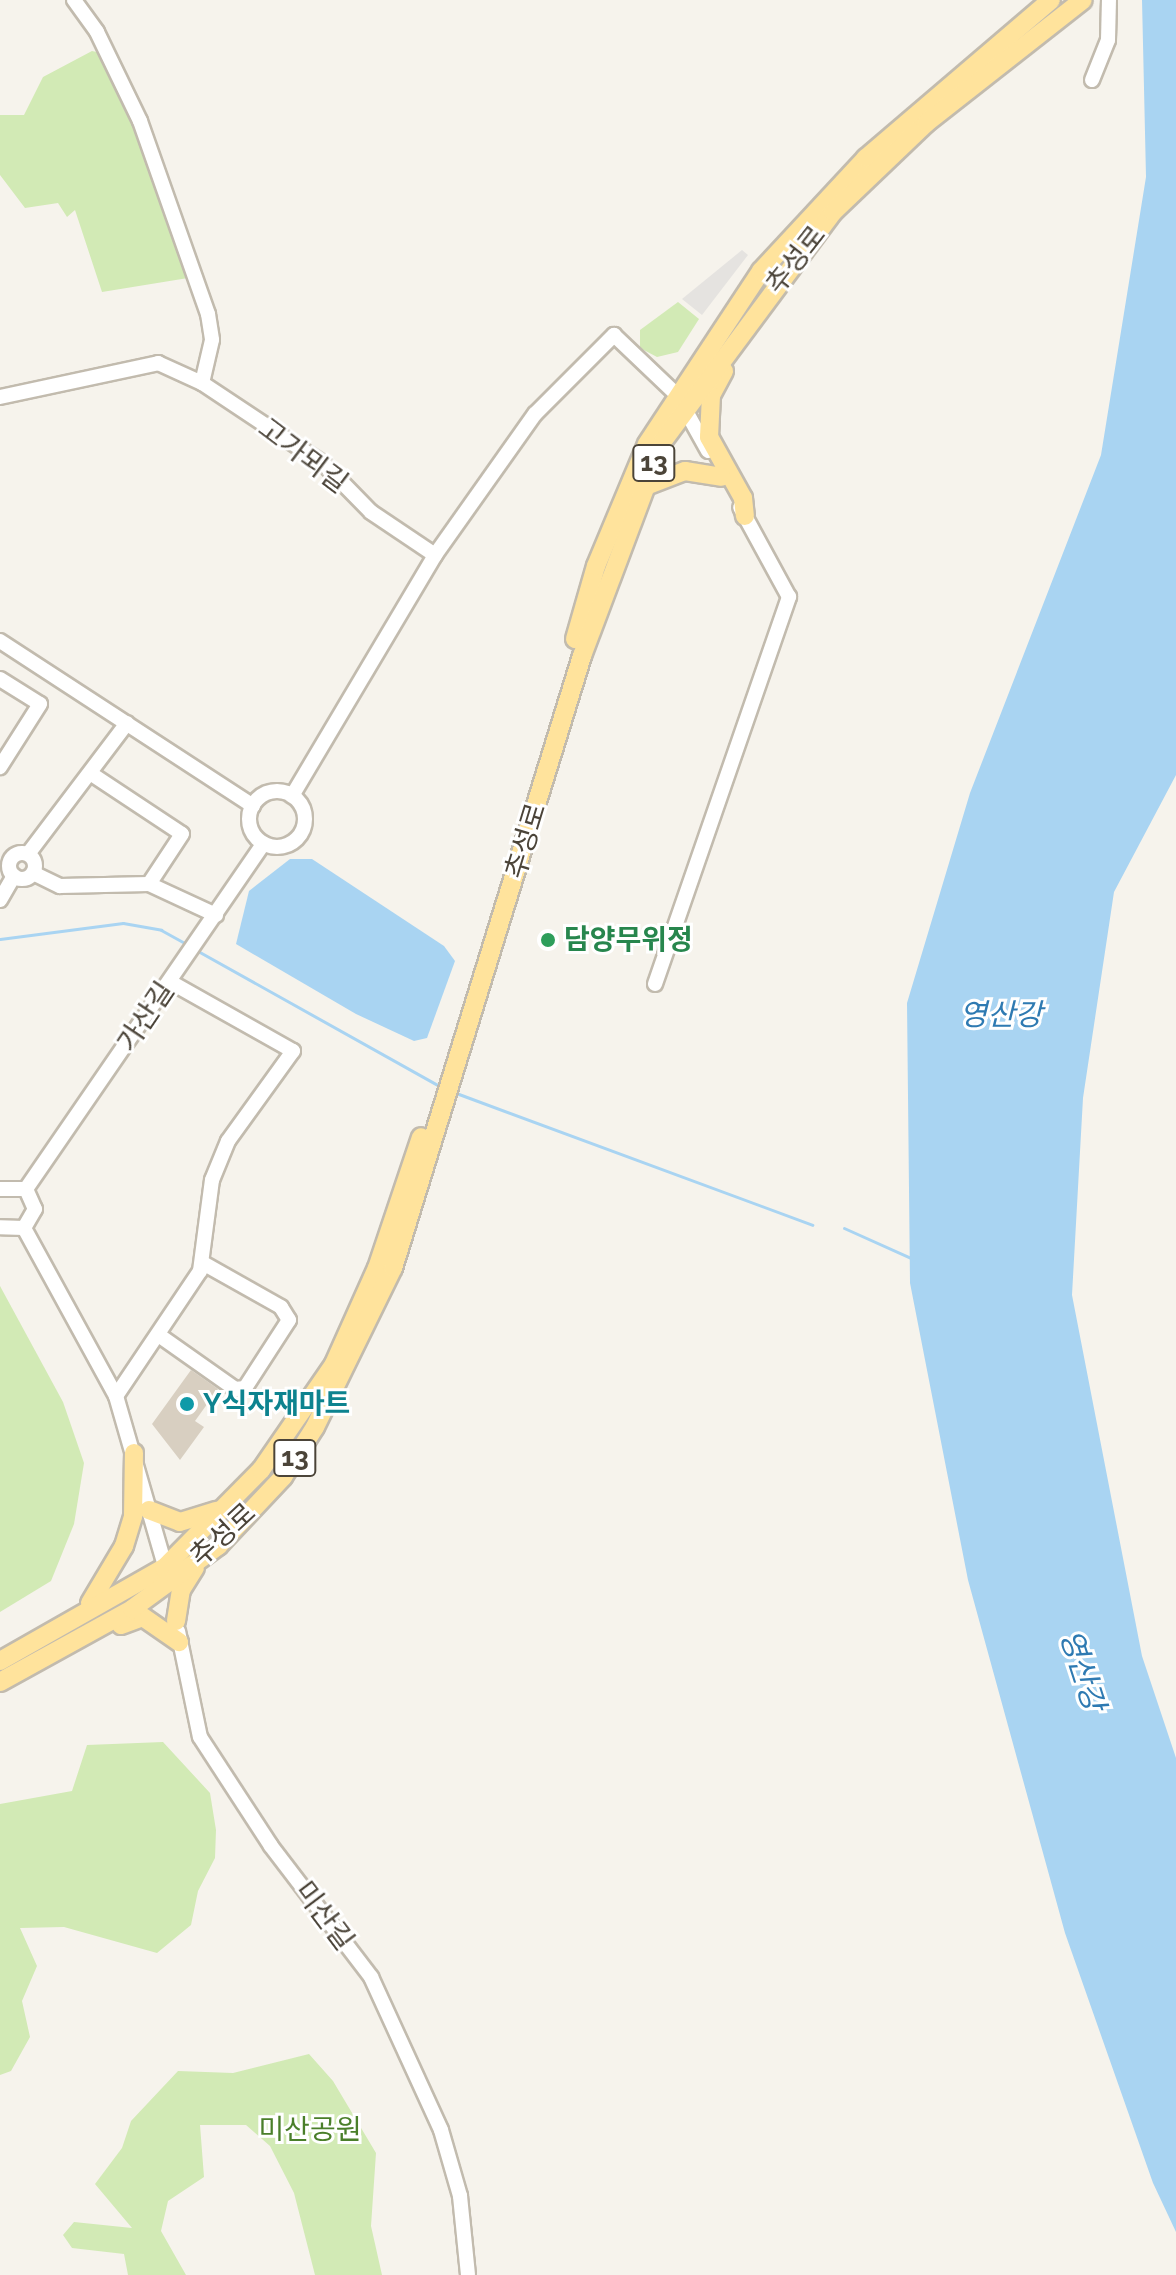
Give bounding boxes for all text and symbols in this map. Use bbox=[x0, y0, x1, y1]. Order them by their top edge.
street label: 추성로 bbox=[759, 219, 833, 301]
street label: 고가뫼길 bbox=[252, 412, 354, 500]
road number: 13 bbox=[632, 441, 676, 485]
street label: 추성로 bbox=[499, 799, 553, 883]
place label: 담양무위정 bbox=[564, 923, 693, 957]
marker: 담양무위정 bbox=[539, 931, 557, 949]
street label: 가산길 bbox=[110, 976, 182, 1058]
water label: 영산강 bbox=[960, 997, 1042, 1033]
place label: Y식자재마트 bbox=[203, 1387, 350, 1421]
marker: Y식자재마트 bbox=[178, 1395, 196, 1413]
road number: 13 bbox=[273, 1436, 317, 1480]
street label: 추성로 bbox=[183, 1496, 263, 1574]
water label: 영산강 bbox=[1052, 1625, 1112, 1715]
street label: 미산길 bbox=[287, 1875, 361, 1957]
park label: 미산공원 bbox=[258, 2113, 362, 2147]

